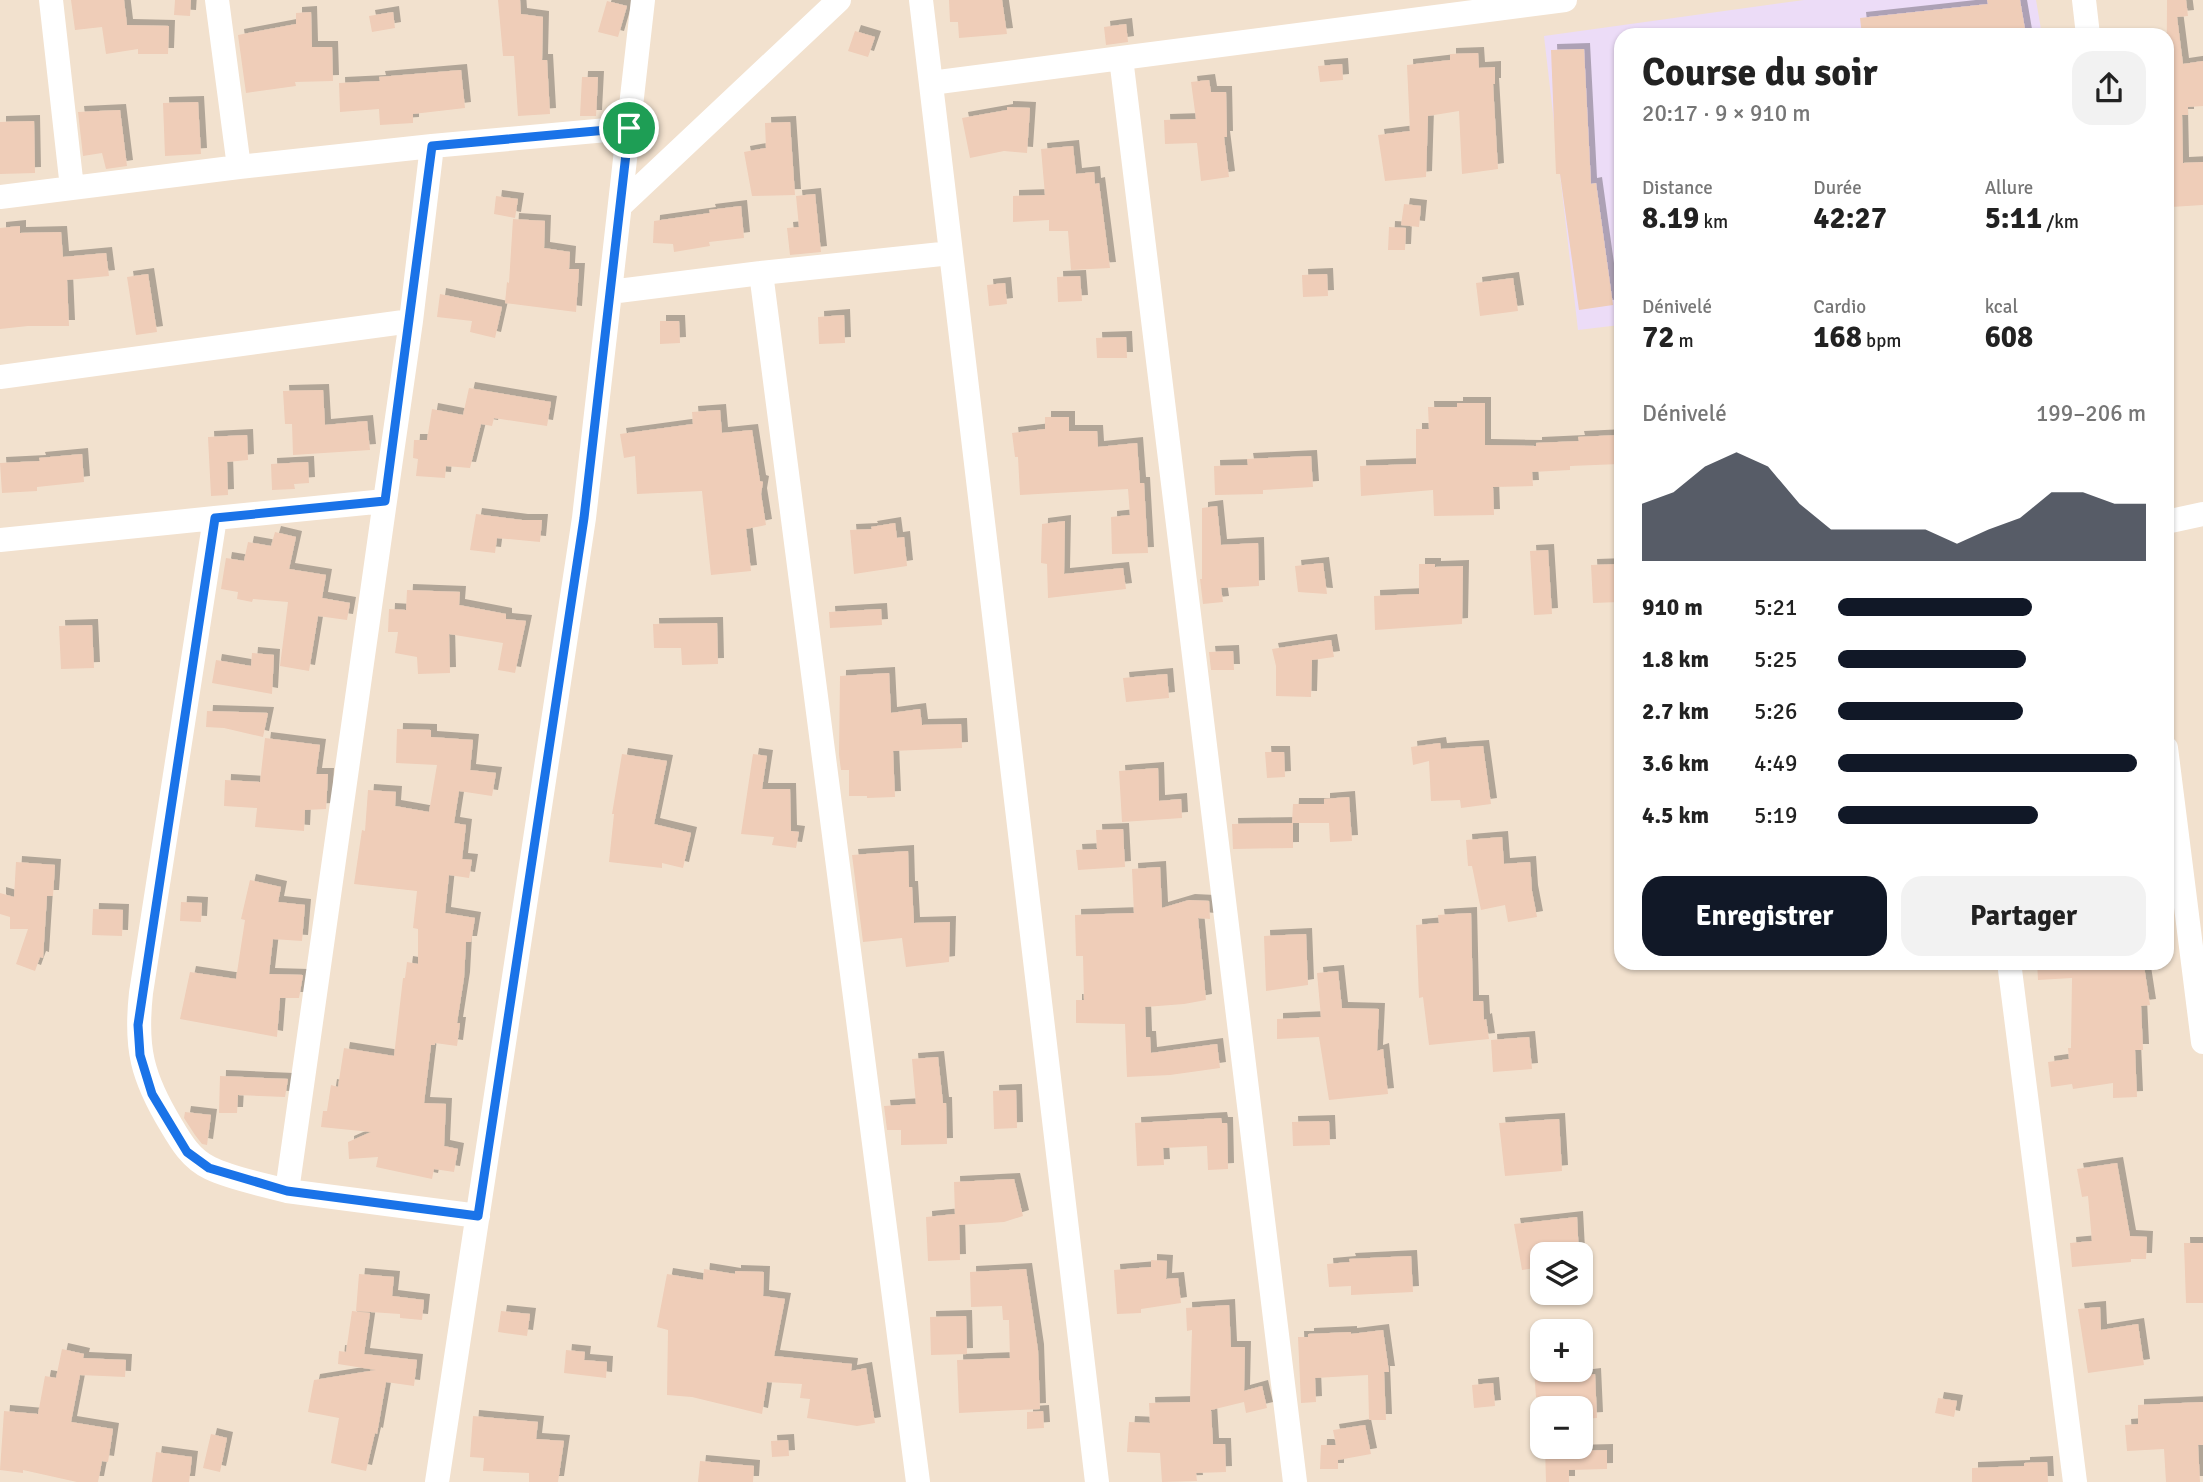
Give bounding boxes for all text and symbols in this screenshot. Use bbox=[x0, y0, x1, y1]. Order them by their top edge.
text: Course du soir bbox=[1642, 49, 1878, 96]
button: share bbox=[2072, 51, 2146, 125]
pin bbox=[599, 98, 659, 158]
text: 20:17 · 9 × 910 m bbox=[1642, 99, 1811, 128]
icon: arrive bbox=[610, 109, 648, 147]
text: Distance bbox=[1642, 176, 1713, 200]
text: Durée bbox=[1813, 176, 1862, 200]
text: Allure bbox=[1985, 176, 2033, 200]
text: 8.19 bbox=[1642, 200, 1699, 237]
text: 42:27 bbox=[1813, 200, 1887, 237]
text: 5:11 bbox=[1985, 200, 2042, 237]
text: km bbox=[1699, 210, 1728, 234]
text: /km bbox=[2042, 210, 2079, 234]
text: Dénivelé bbox=[1642, 295, 1712, 319]
text: Cardio bbox=[1813, 295, 1866, 319]
text: kcal bbox=[1985, 295, 2018, 319]
text: 72 bbox=[1642, 319, 1674, 356]
text: 168 bbox=[1813, 319, 1862, 356]
text: 608 bbox=[1985, 319, 2033, 356]
text: m bbox=[1674, 329, 1694, 353]
text: bpm bbox=[1862, 329, 1901, 353]
text: Dénivelé bbox=[1642, 399, 1727, 428]
text: 199–206 m bbox=[2036, 399, 2146, 428]
text: 910 m bbox=[1642, 593, 1703, 622]
text: 5:21 bbox=[1754, 593, 1797, 622]
text: 1.8 km bbox=[1642, 645, 1709, 674]
text: 5:25 bbox=[1754, 645, 1797, 674]
text: 2.7 km bbox=[1642, 697, 1709, 726]
text: 5:26 bbox=[1754, 697, 1797, 726]
text: 3.6 km bbox=[1642, 749, 1709, 778]
text: 4:49 bbox=[1754, 749, 1797, 778]
text: 4.5 km bbox=[1642, 801, 1709, 830]
text: 5:19 bbox=[1754, 801, 1797, 830]
button: Enregistrer bbox=[1642, 876, 1887, 956]
button: Partager bbox=[1901, 876, 2146, 956]
map controls bbox=[1530, 1242, 1593, 1459]
button: layers bbox=[1530, 1242, 1593, 1305]
button: + bbox=[1530, 1319, 1593, 1382]
button: − bbox=[1530, 1396, 1593, 1459]

